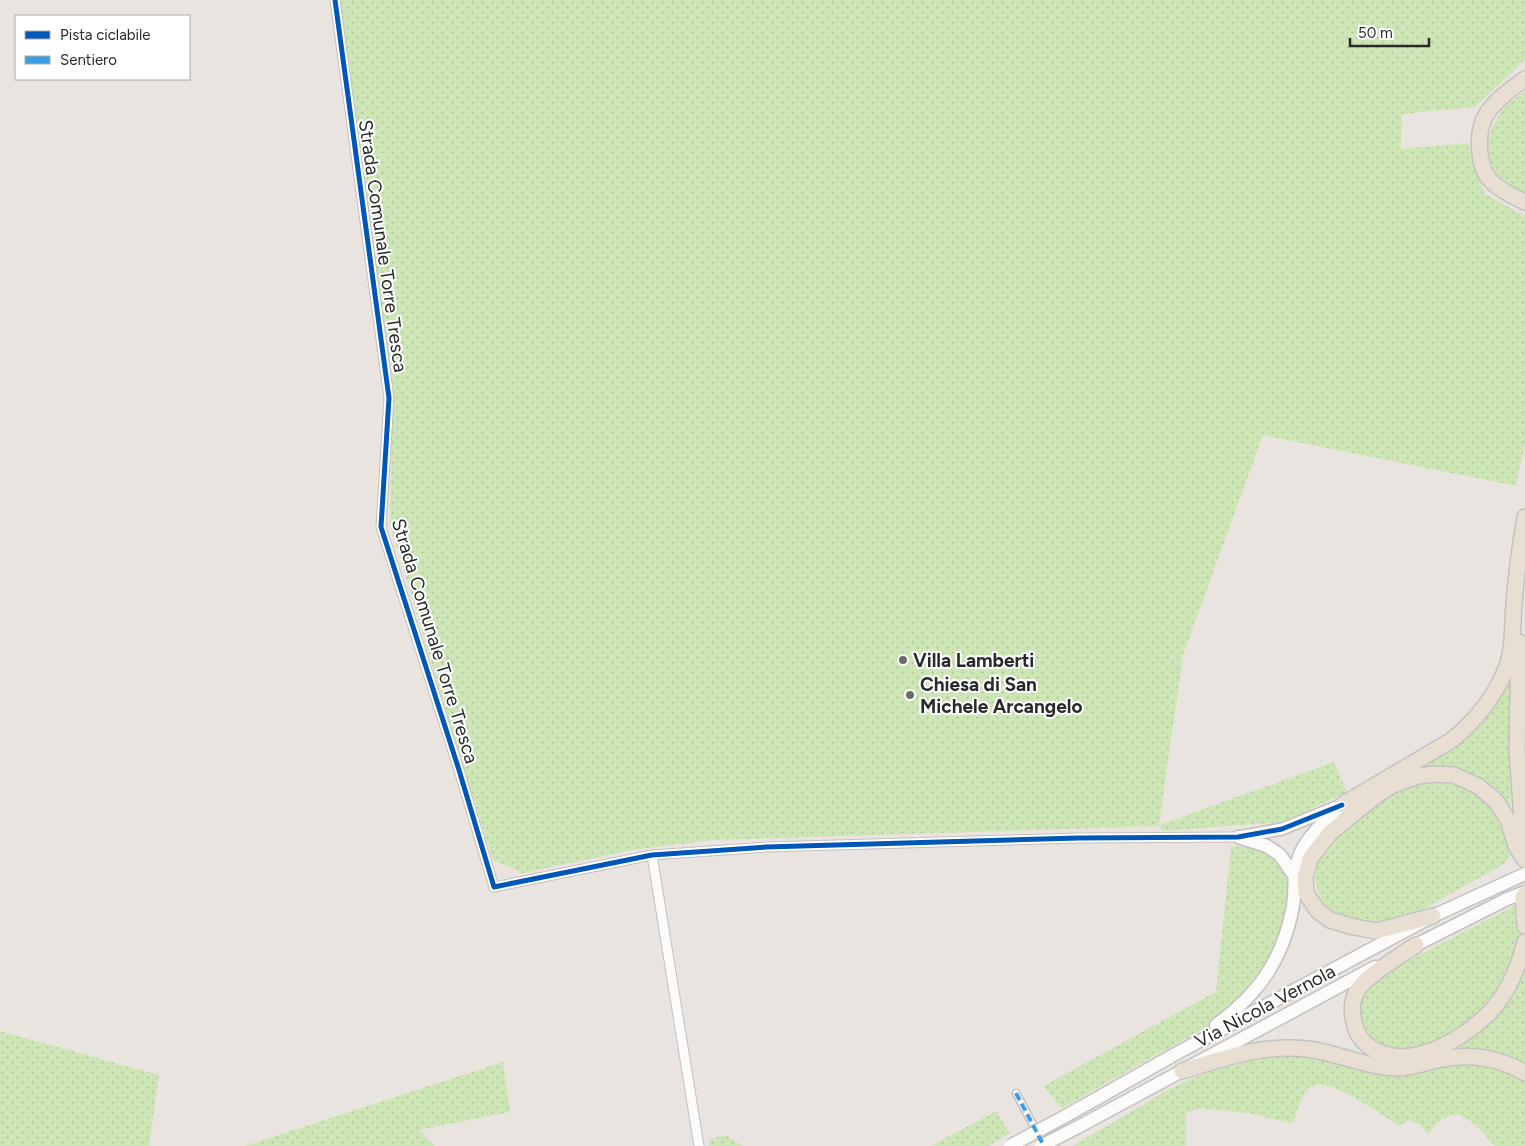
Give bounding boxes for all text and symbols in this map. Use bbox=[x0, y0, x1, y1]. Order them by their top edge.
legend bbox=[15, 15, 190, 80]
scale bar bbox=[1350, 15, 1429, 47]
text: 50 m bbox=[1358, 24, 1393, 42]
text: Pista ciclabile bbox=[60, 26, 151, 44]
text: Sentiero bbox=[60, 51, 117, 69]
street label: Strada Comunale Torre Tresca bbox=[354, 118, 412, 374]
street label: Strada Comunale Torre Tresca bbox=[387, 516, 483, 766]
place label: Villa Lamberti bbox=[913, 649, 1034, 672]
marker: Villa Lamberti bbox=[897, 654, 909, 666]
place label: Chiesa di San Michele Arcangelo bbox=[920, 673, 1082, 718]
marker: Chiesa di San Michele Arcangelo bbox=[904, 689, 916, 701]
street label: Via Nicola Vernola bbox=[1191, 959, 1339, 1053]

